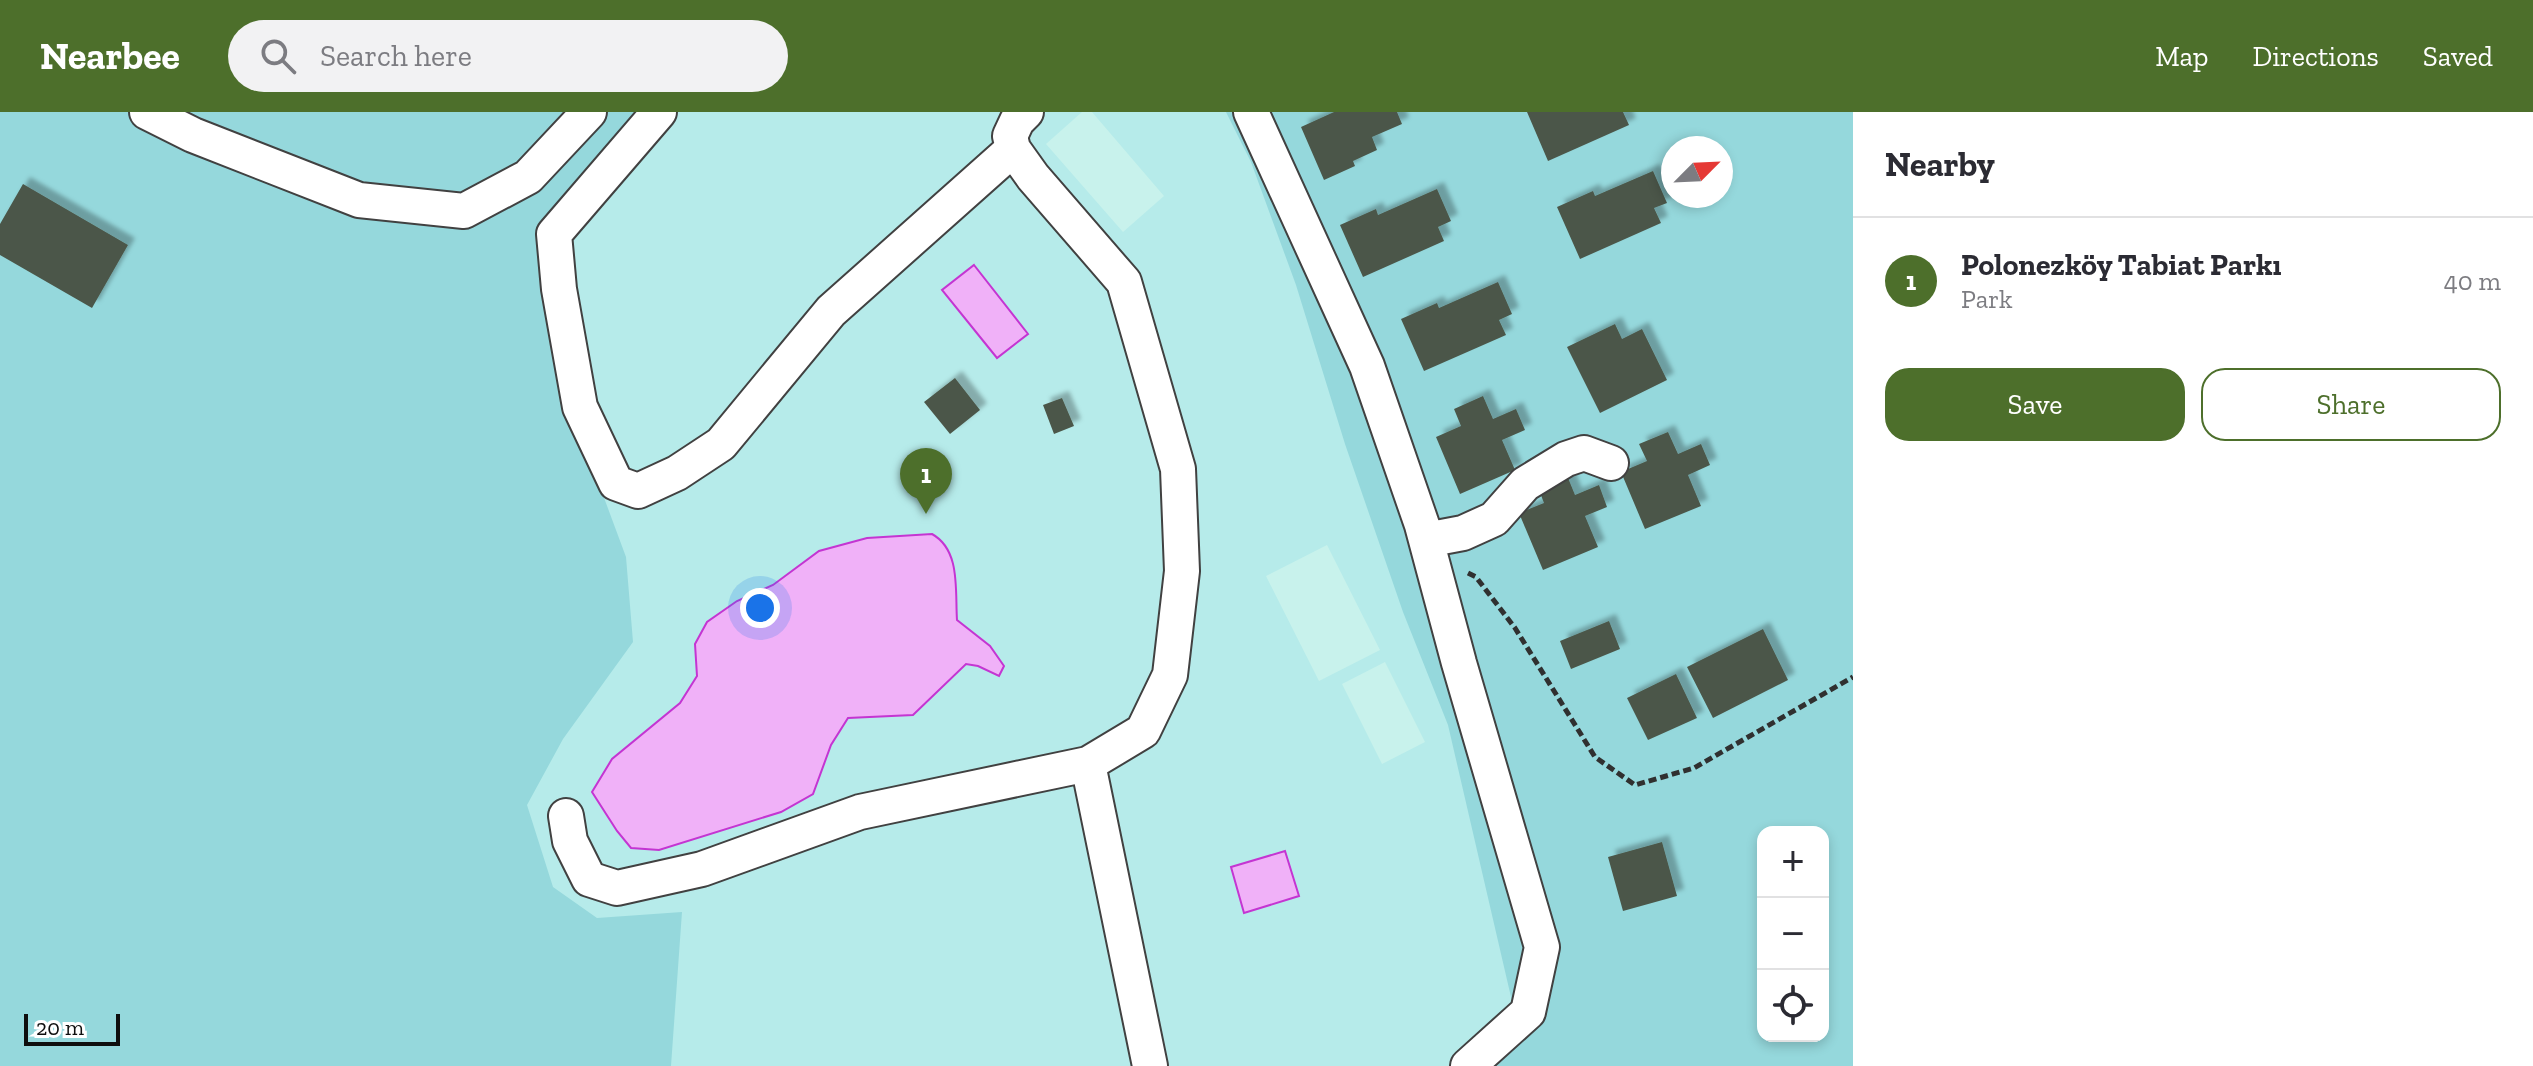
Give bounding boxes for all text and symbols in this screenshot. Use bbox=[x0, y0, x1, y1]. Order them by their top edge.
search box bbox=[228, 20, 788, 92]
text: Nearbee bbox=[40, 33, 180, 79]
icon: search bbox=[256, 34, 300, 78]
text: Search here bbox=[320, 38, 472, 74]
text: Map bbox=[2155, 40, 2208, 73]
text: Directions bbox=[2252, 40, 2379, 73]
text: Saved bbox=[2423, 40, 2493, 73]
north arrow bbox=[1661, 136, 1733, 208]
text: Nearby bbox=[1885, 144, 1995, 185]
text: Polonezköy Tabiat Parkı bbox=[1961, 247, 2282, 283]
text: 1 bbox=[1906, 265, 1916, 297]
text: 40 m bbox=[2444, 265, 2501, 297]
text: Park bbox=[1961, 283, 2013, 315]
button: Save bbox=[1885, 368, 2185, 441]
button: Share bbox=[2201, 368, 2501, 441]
pin: 1 bbox=[900, 448, 952, 514]
your location bbox=[740, 588, 780, 628]
map controls bbox=[1757, 826, 1829, 1042]
button: + bbox=[1757, 826, 1829, 898]
button: − bbox=[1757, 898, 1829, 970]
button: locate bbox=[1757, 970, 1829, 1042]
scale bar bbox=[24, 1010, 120, 1046]
text: 20 m bbox=[36, 1014, 84, 1041]

